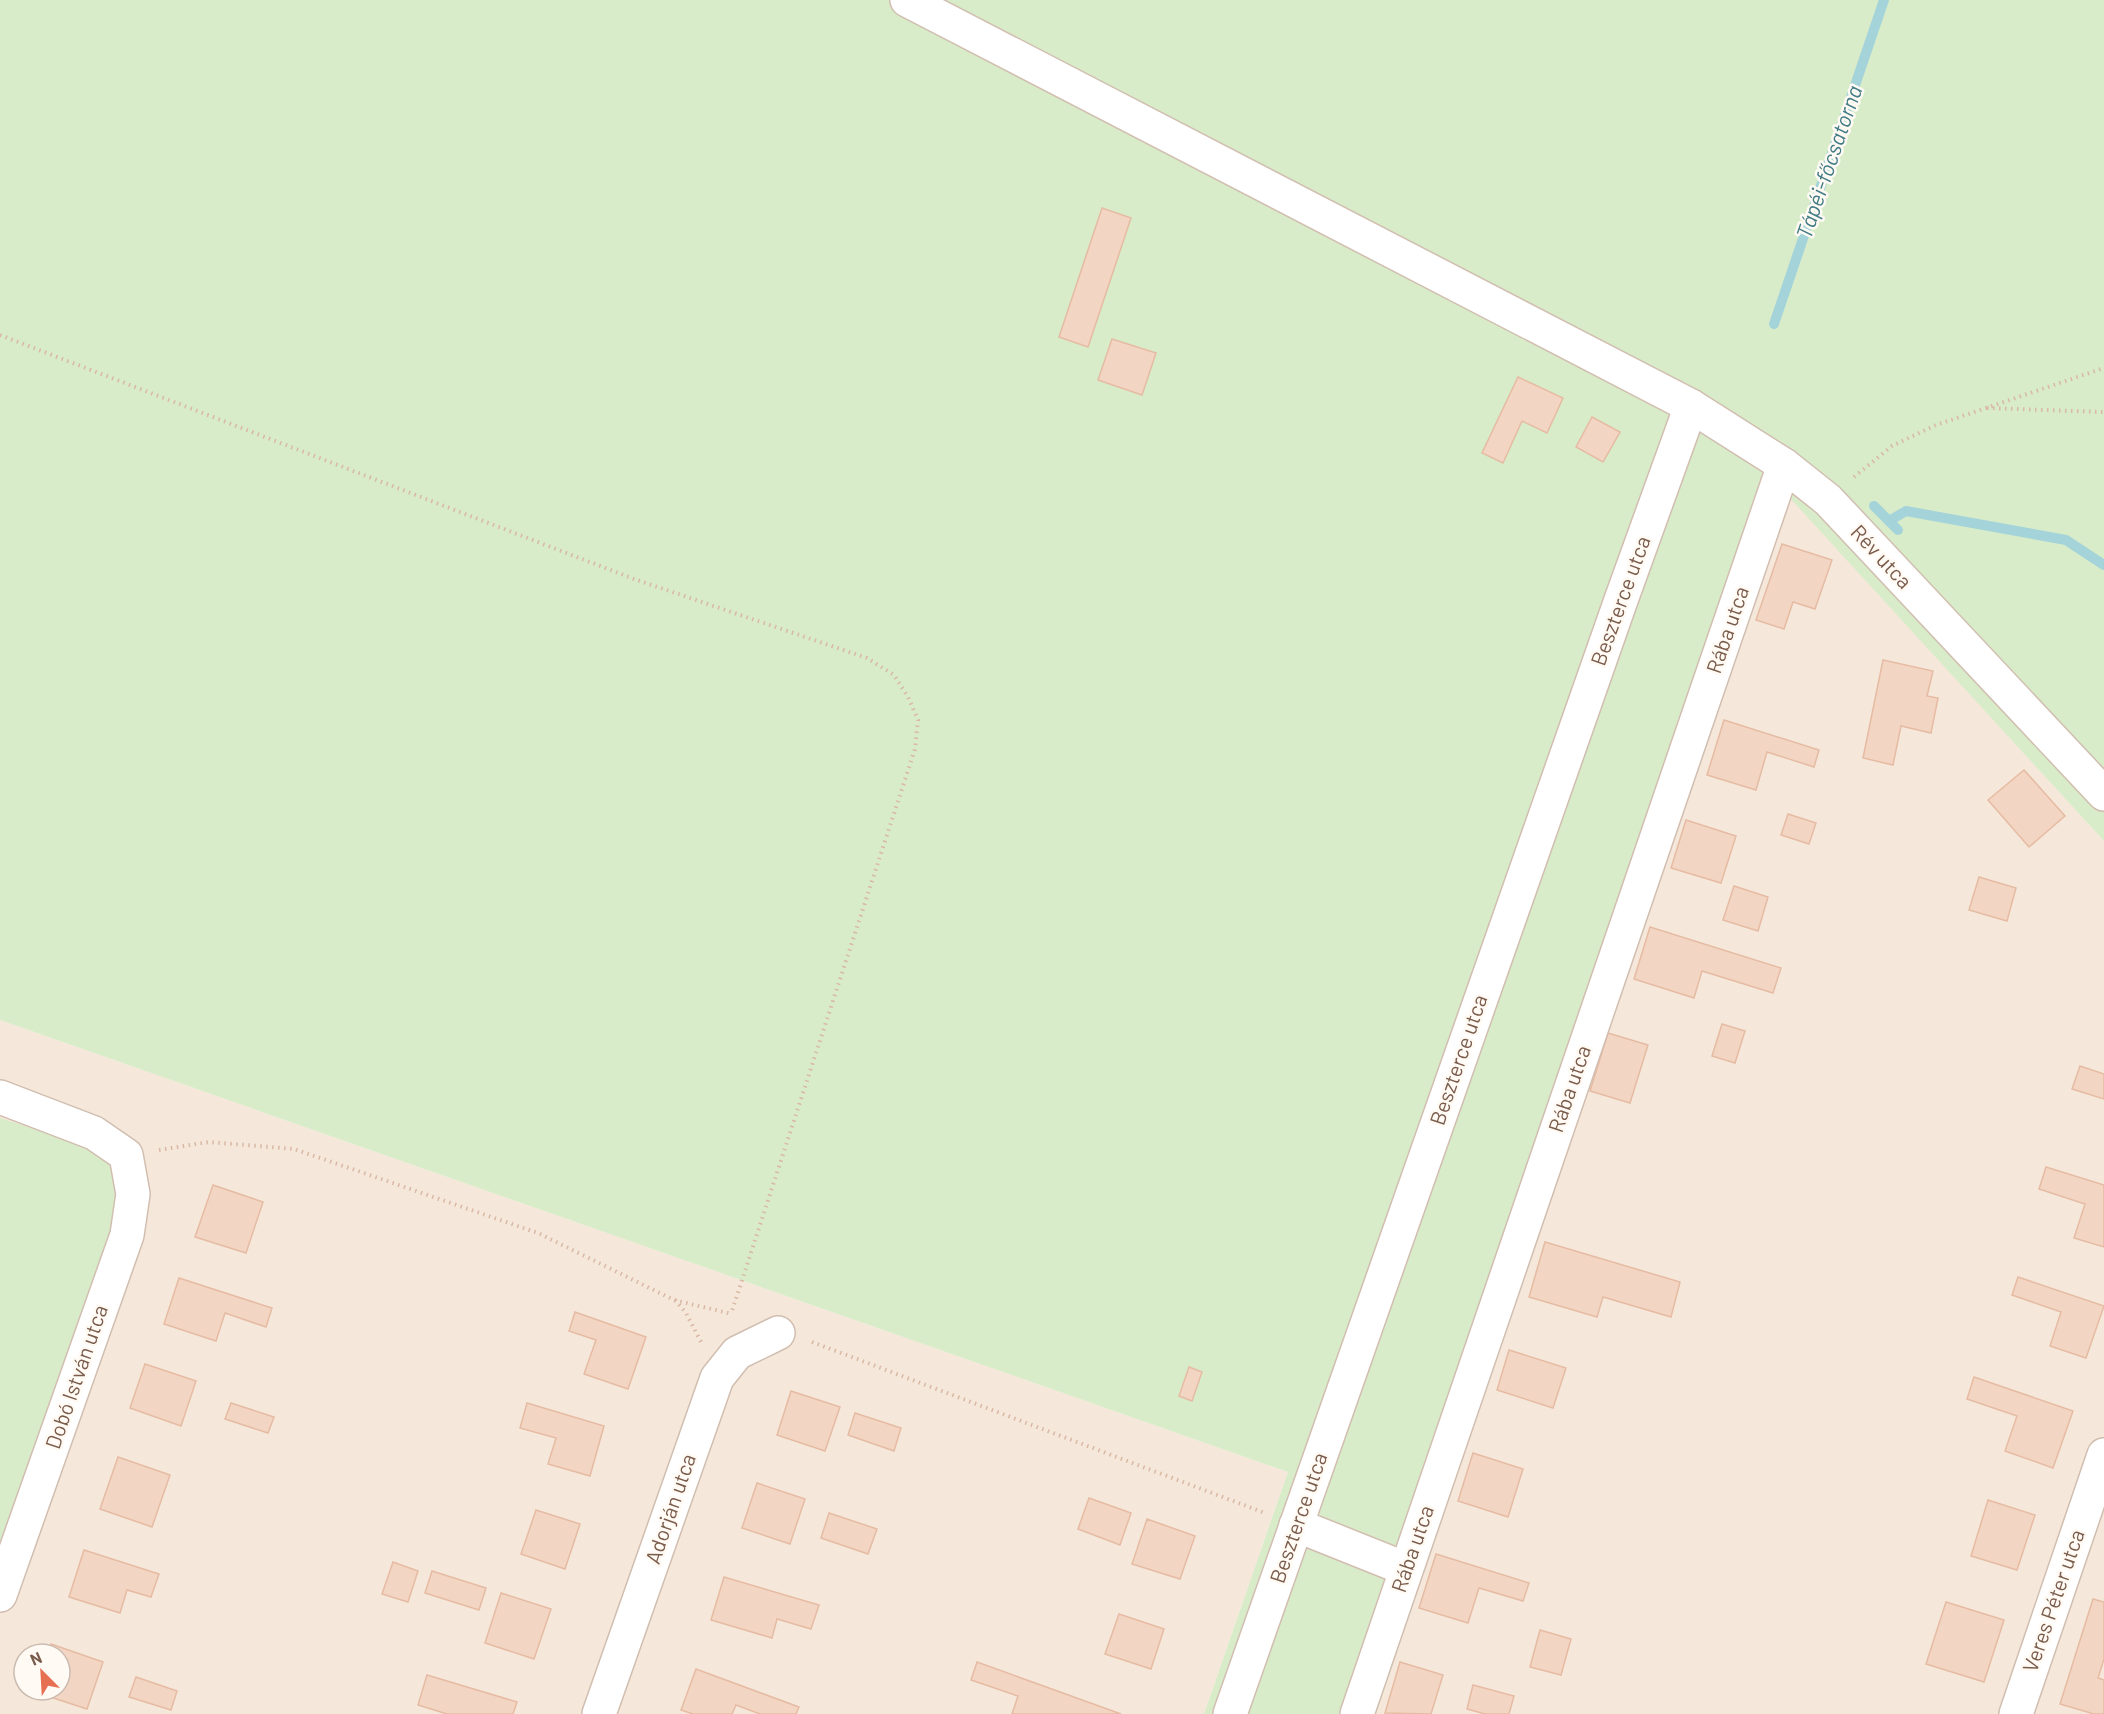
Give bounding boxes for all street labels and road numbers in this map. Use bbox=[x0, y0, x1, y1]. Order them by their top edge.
street label: Rév utca bbox=[1846, 519, 1918, 593]
street label: Beszterce utca bbox=[1585, 532, 1655, 669]
street label: Rába utca bbox=[1700, 583, 1753, 676]
street label: Beszterce utca bbox=[1424, 991, 1492, 1128]
street label: Rába utca bbox=[1542, 1042, 1595, 1135]
street label: Dobó István utca bbox=[39, 1301, 112, 1452]
street label: Beszterce utca bbox=[1264, 1449, 1332, 1586]
street label: Adorján utca bbox=[639, 1450, 700, 1567]
street label: Rába utca bbox=[1385, 1502, 1438, 1595]
street label: Veres Péter utca bbox=[2016, 1526, 2089, 1675]

